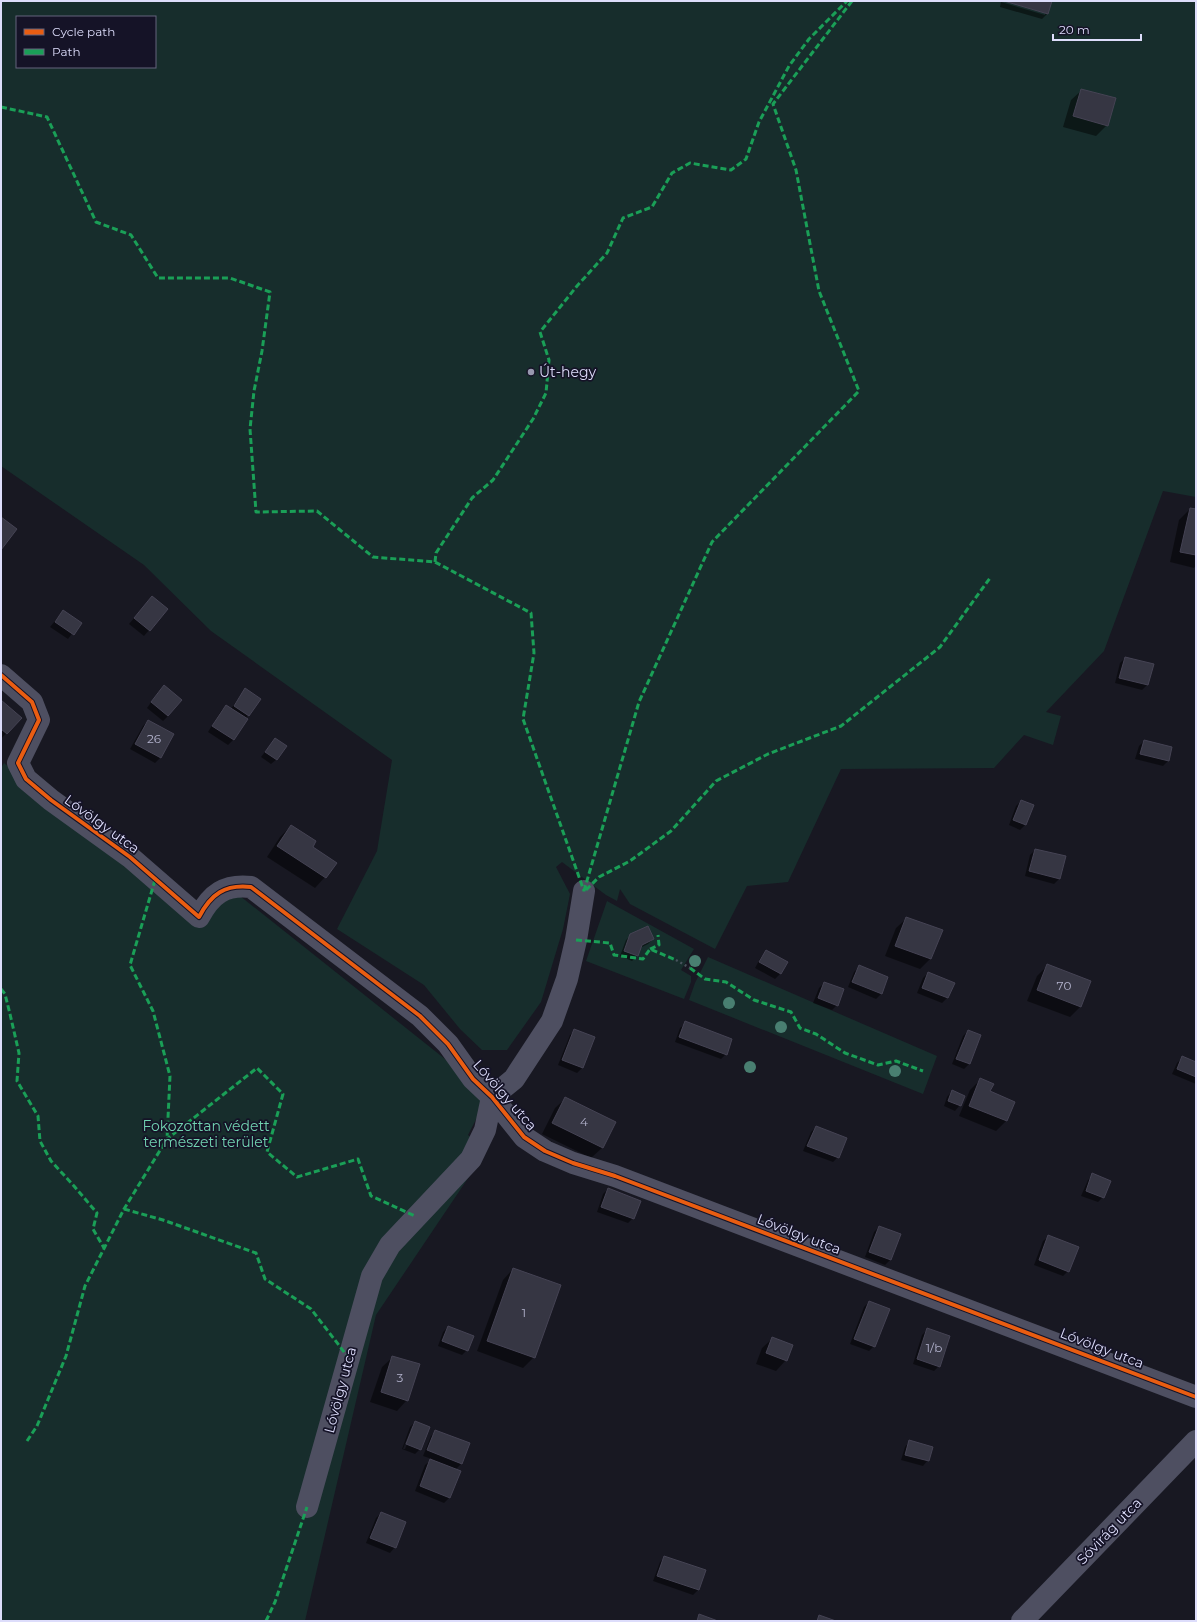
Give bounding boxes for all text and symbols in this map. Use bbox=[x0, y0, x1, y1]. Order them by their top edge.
legend bbox=[16, 16, 156, 68]
scale bar bbox=[1053, 16, 1141, 42]
text: 20 m bbox=[1059, 22, 1090, 37]
text: Cycle path bbox=[52, 24, 115, 39]
text: Path bbox=[52, 44, 81, 59]
place label: Út-hegy bbox=[539, 363, 596, 381]
marker: Út-hegy bbox=[526, 367, 536, 377]
house number: 26 bbox=[147, 731, 161, 746]
street label: Lóvölgy utca bbox=[61, 791, 143, 857]
house number: 70 bbox=[1057, 978, 1071, 993]
street label: Lóvölgy utca bbox=[469, 1056, 541, 1134]
house number: 4 bbox=[580, 1114, 588, 1129]
park label: Fokozottan védett természeti terület bbox=[142, 1117, 270, 1151]
street label: Lóvölgy utca bbox=[755, 1210, 843, 1258]
house number: 1 bbox=[522, 1305, 526, 1320]
street label: Lóvölgy utca bbox=[1058, 1324, 1146, 1372]
house number: 1/b bbox=[926, 1340, 942, 1355]
street label: Lóvölgy utca bbox=[320, 1345, 360, 1435]
house number: 3 bbox=[397, 1370, 404, 1385]
street label: Sóvirág utca bbox=[1073, 1494, 1145, 1568]

